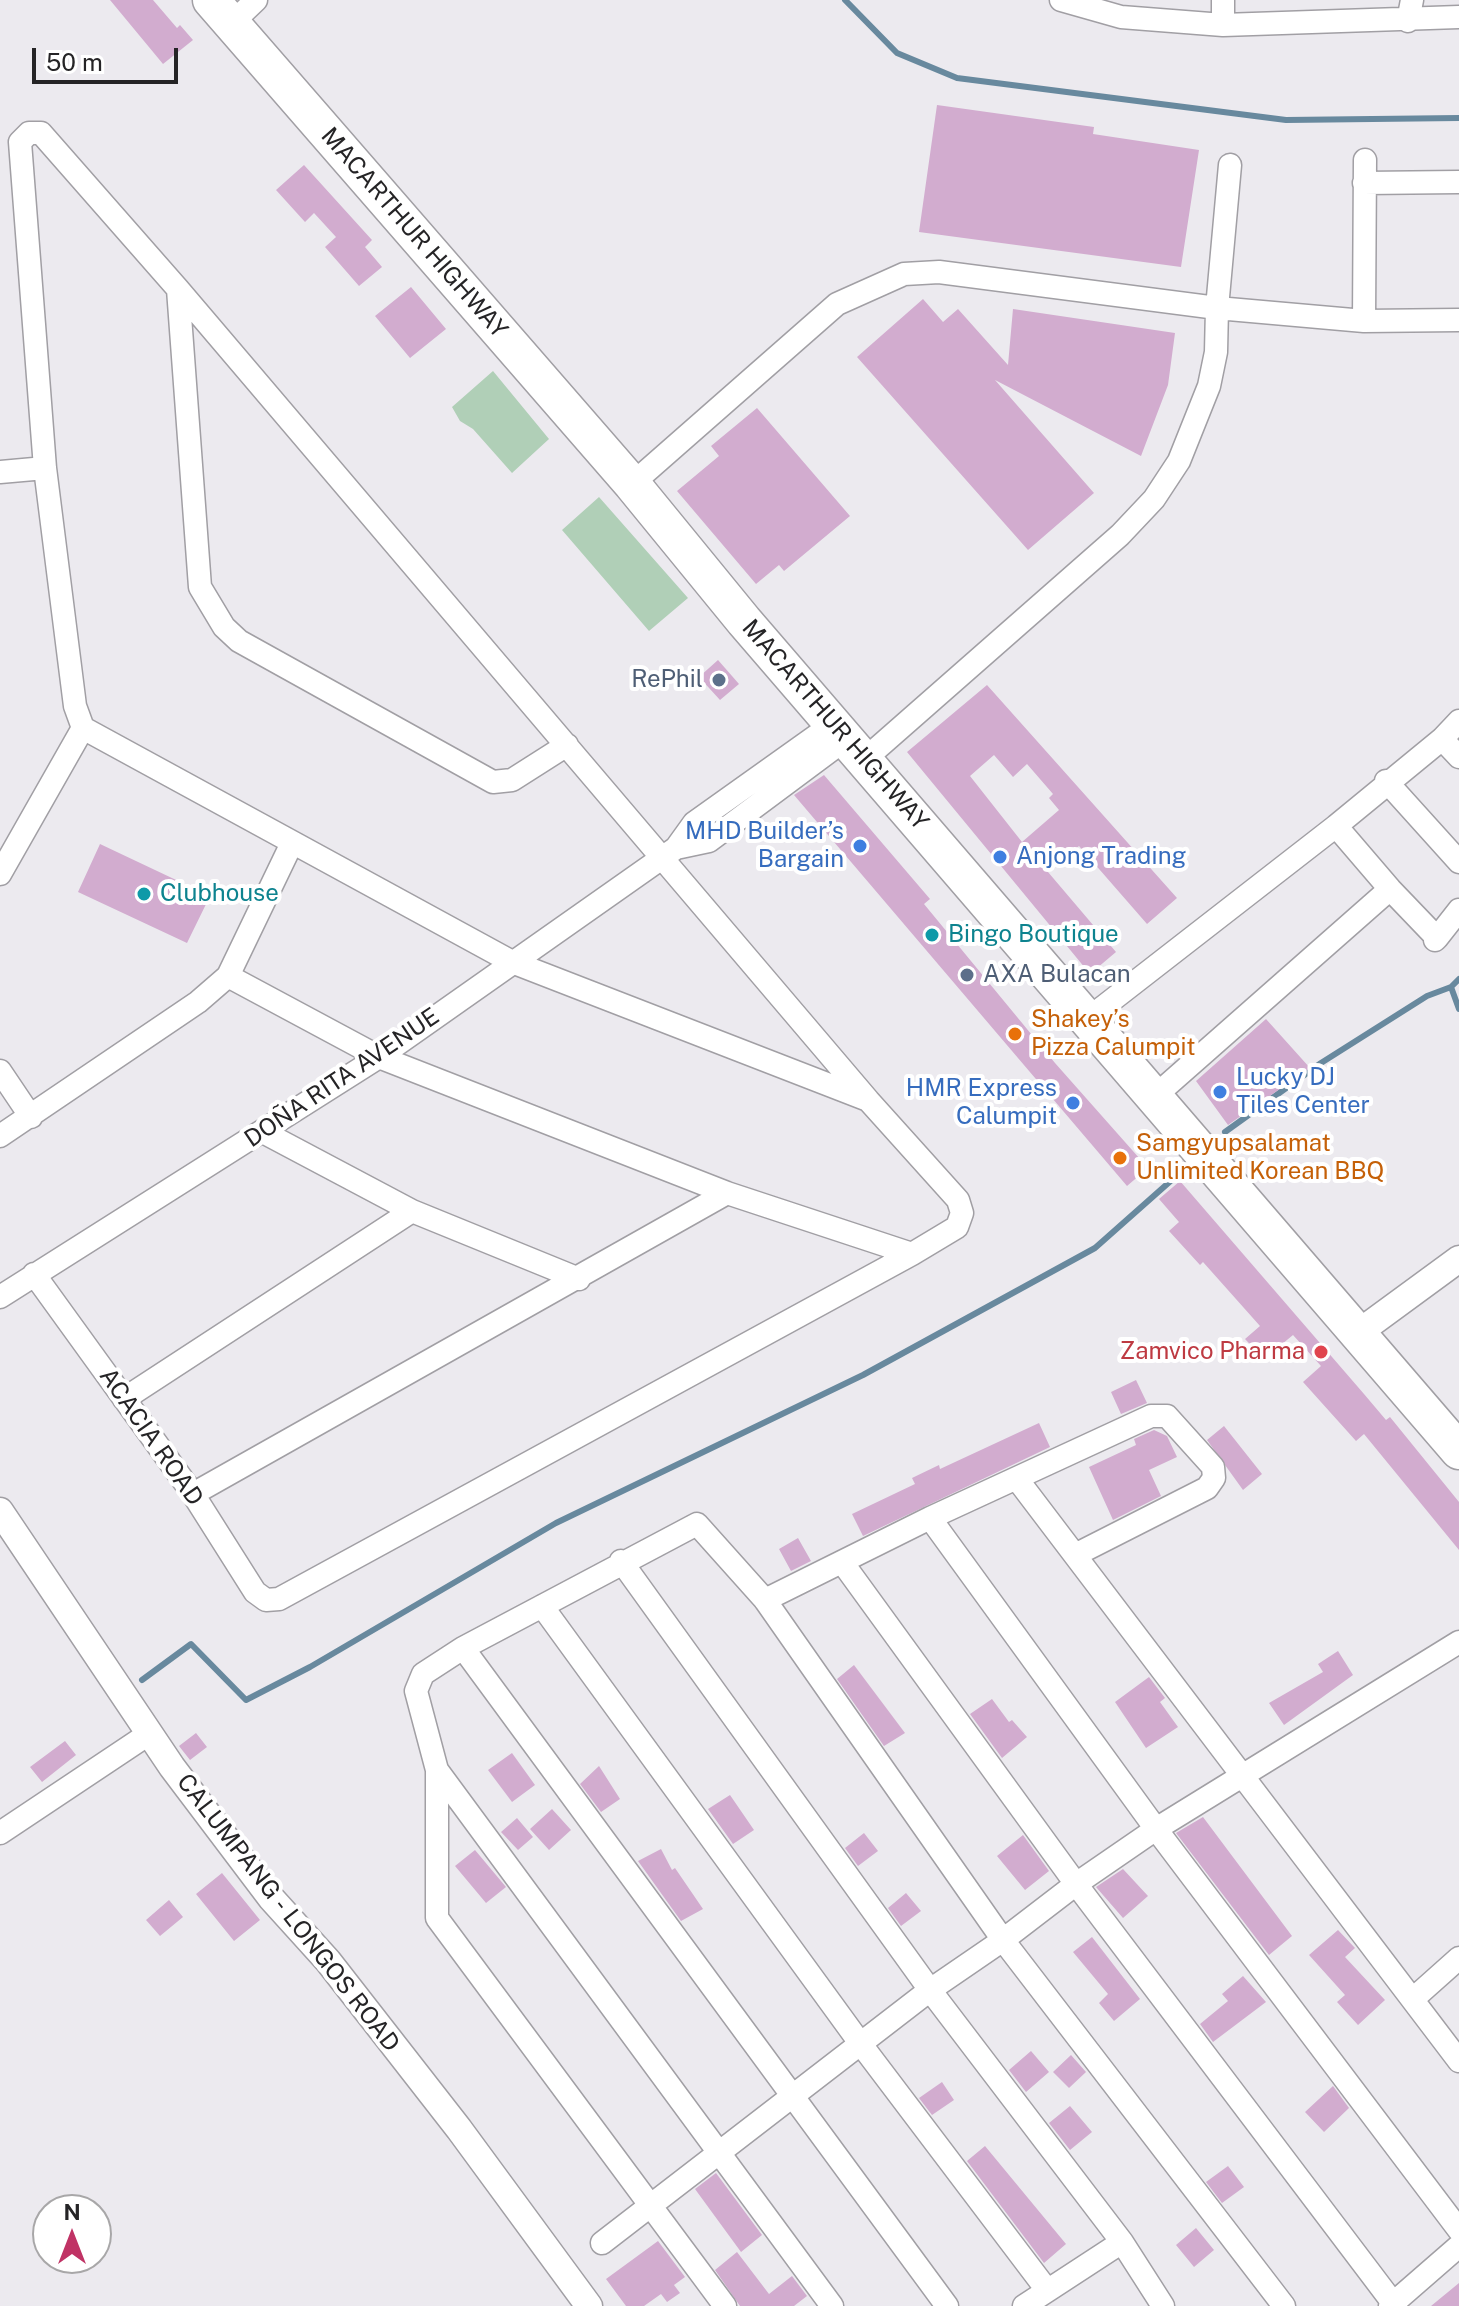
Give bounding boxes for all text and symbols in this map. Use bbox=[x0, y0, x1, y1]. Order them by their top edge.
scale bar bbox=[36, 32, 182, 82]
text: 50 m bbox=[46, 48, 103, 76]
street label: MACARTHUR HIGHWAY bbox=[315, 122, 513, 344]
street label: MACARTHUR HIGHWAY bbox=[736, 614, 934, 836]
place label: RePhil bbox=[631, 666, 703, 694]
marker: RePhil bbox=[710, 671, 728, 689]
place label: MHD Builder’s Bargain bbox=[685, 818, 844, 874]
marker: MHD Builder’s Bargain bbox=[851, 837, 869, 855]
place label: Anjong Trading bbox=[1016, 843, 1186, 871]
marker: Anjong Trading bbox=[991, 848, 1009, 866]
place label: Clubhouse bbox=[160, 880, 279, 908]
marker: Clubhouse bbox=[135, 885, 153, 903]
place label: Bingo Boutique bbox=[948, 921, 1119, 949]
marker: Bingo Boutique bbox=[923, 926, 941, 944]
place label: AXA Bulacan bbox=[983, 961, 1131, 989]
marker: AXA Bulacan bbox=[958, 966, 976, 984]
street label: DOÑA RITA AVENUE bbox=[239, 1002, 445, 1154]
place label: Shakey’s Pizza Calumpit bbox=[1031, 1006, 1196, 1062]
marker: Shakey’s Pizza Calumpit bbox=[1006, 1025, 1024, 1043]
place label: Lucky DJ Tiles Center bbox=[1236, 1064, 1370, 1120]
place label: HMR Express Calumpit bbox=[906, 1075, 1057, 1131]
marker: Lucky DJ Tiles Center bbox=[1211, 1083, 1229, 1101]
marker: HMR Express Calumpit bbox=[1064, 1094, 1082, 1112]
place label: Samgyupsalamat Unlimited Korean BBQ bbox=[1136, 1130, 1384, 1186]
marker: Samgyupsalamat Unlimited Korean BBQ bbox=[1111, 1149, 1129, 1167]
place label: Zamvico Pharma bbox=[1120, 1338, 1305, 1366]
marker: Zamvico Pharma bbox=[1312, 1343, 1330, 1361]
street label: ACACIA ROAD bbox=[93, 1363, 209, 1511]
street label: CALUMPANG - LONGOS ROAD bbox=[171, 1768, 405, 2058]
north arrow bbox=[32, 2194, 112, 2274]
text: N bbox=[63, 2199, 81, 2225]

